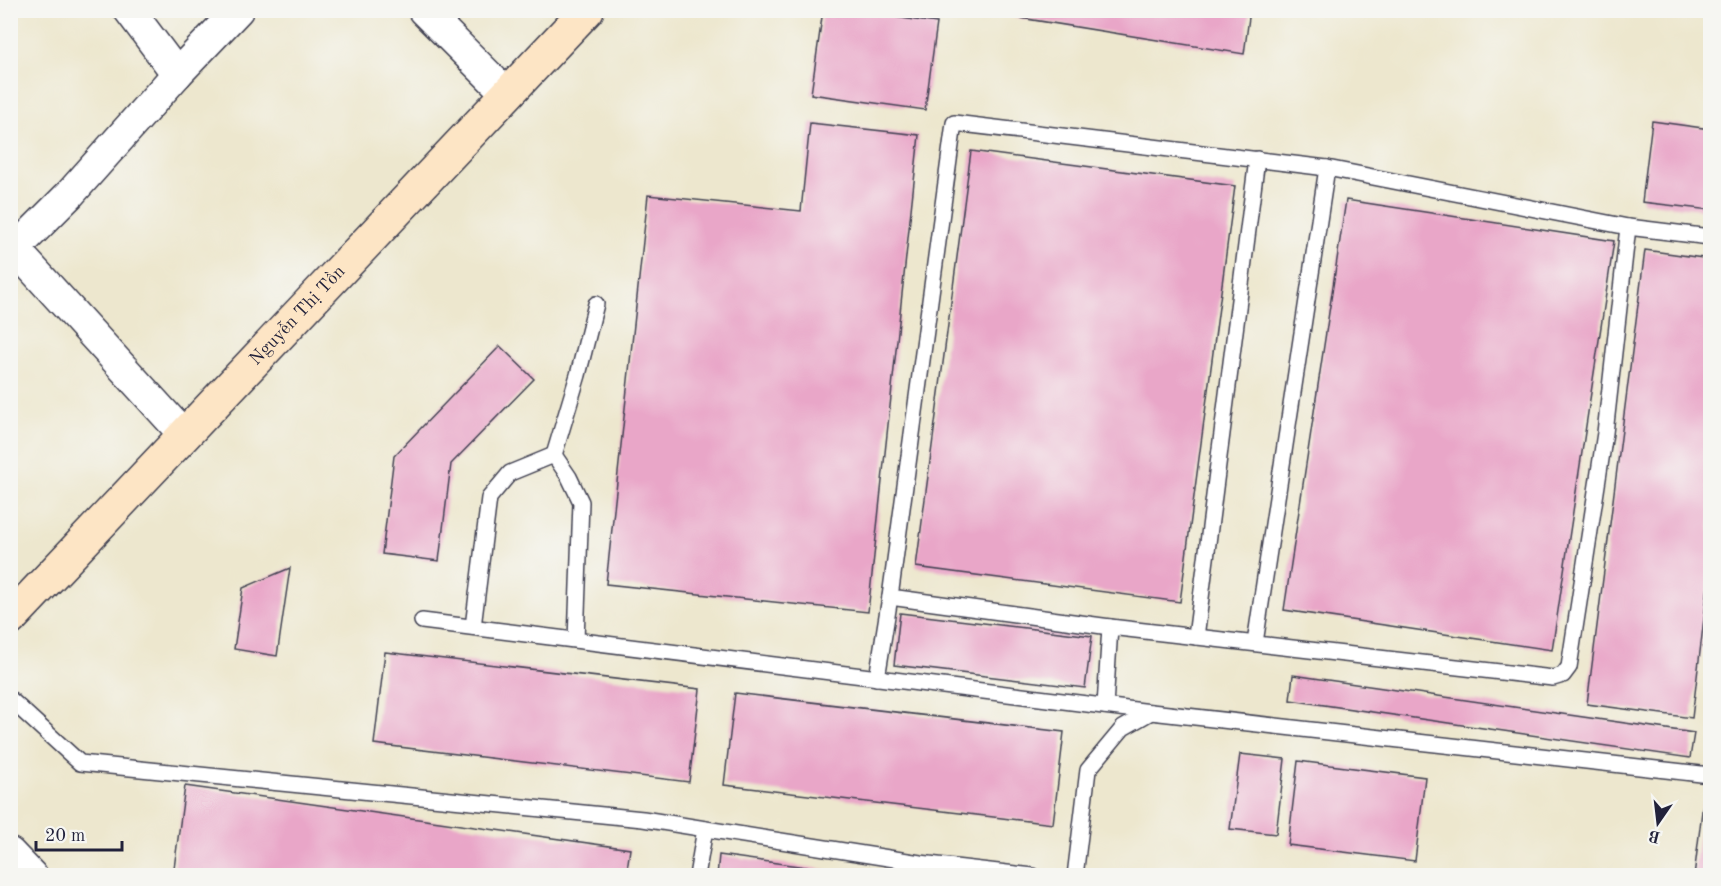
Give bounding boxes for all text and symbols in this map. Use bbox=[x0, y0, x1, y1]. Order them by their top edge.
street label: Nguyễn Thị Tồn bbox=[246, 262, 349, 369]
north arrow bbox=[1628, 793, 1688, 853]
scale bar bbox=[36, 814, 122, 852]
text: B bbox=[1647, 826, 1662, 845]
text: 20 m bbox=[45, 827, 85, 845]

